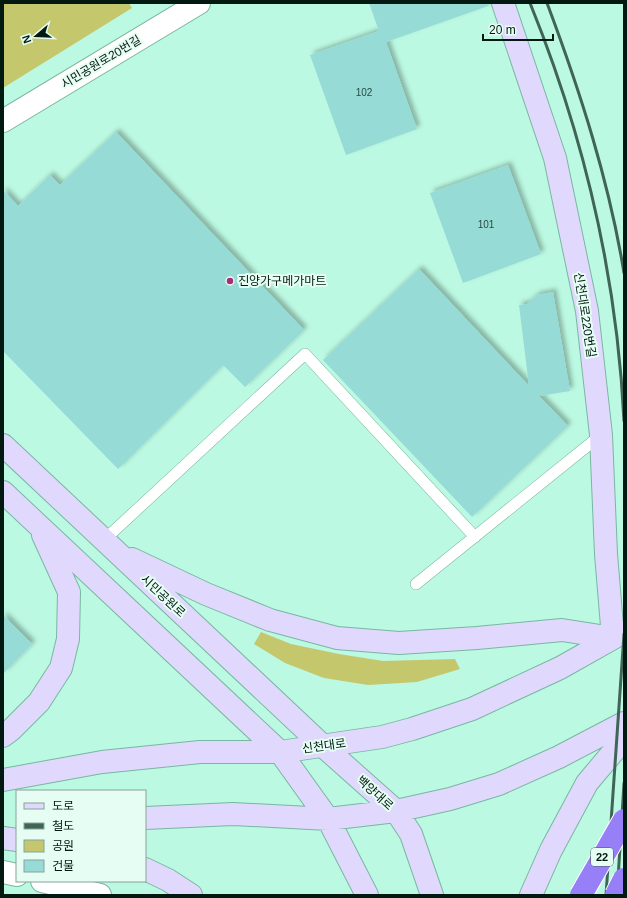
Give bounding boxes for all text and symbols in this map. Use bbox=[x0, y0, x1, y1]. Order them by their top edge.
north arrow bbox=[16, 16, 56, 56]
scale bar bbox=[483, 16, 553, 42]
text: 20 m bbox=[489, 23, 516, 37]
text: N bbox=[20, 33, 34, 45]
street label: 시민공원로20번길 bbox=[59, 33, 143, 91]
house number: 102 bbox=[356, 87, 373, 98]
house number: 101 bbox=[478, 219, 495, 230]
street label: 신천대로220번길 bbox=[571, 271, 599, 359]
place label: 진양가구메가마트 bbox=[238, 274, 326, 288]
marker: 진양가구메가마트 bbox=[225, 276, 235, 286]
street label: 시민공원로 bbox=[138, 572, 188, 620]
street label: 신천대로 bbox=[301, 736, 347, 756]
street label: 백양대로 bbox=[354, 773, 396, 813]
legend bbox=[16, 790, 146, 882]
text: 도로 bbox=[52, 799, 74, 813]
text: 철도 bbox=[52, 819, 74, 833]
text: 공원 bbox=[52, 839, 74, 853]
road number: 22 bbox=[591, 848, 613, 866]
text: 건물 bbox=[52, 859, 74, 873]

